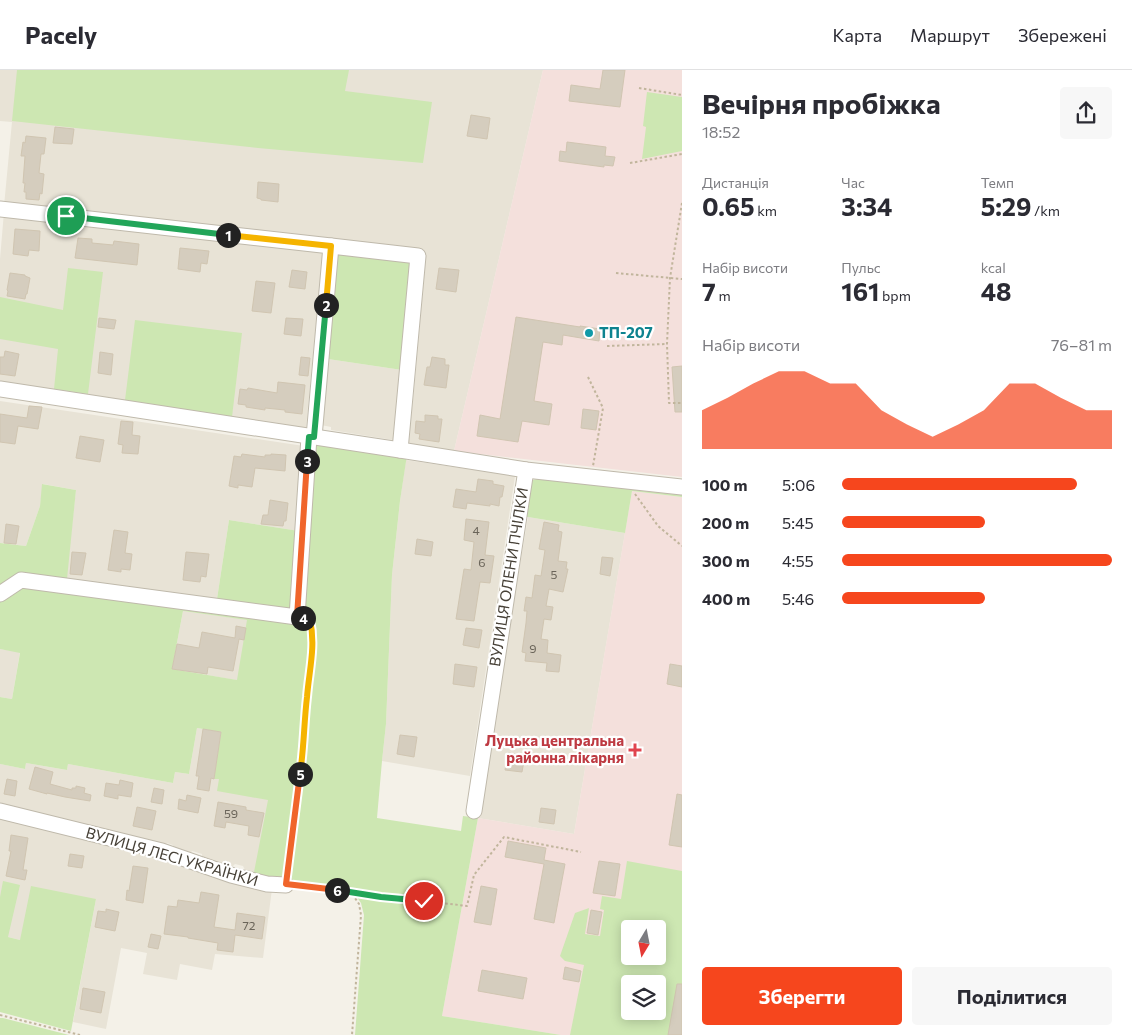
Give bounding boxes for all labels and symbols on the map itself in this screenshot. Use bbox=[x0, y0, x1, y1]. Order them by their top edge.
pin bbox=[45, 195, 87, 237]
pin: 1 bbox=[216, 222, 240, 248]
pin: 2 bbox=[314, 292, 338, 318]
place label: ТП-207 bbox=[599, 323, 653, 341]
marker: ТП-207 bbox=[583, 327, 595, 339]
pin: 3 bbox=[294, 448, 320, 474]
street label: ВУЛИЦЯ ОЛЕНИ ПЧІЛКИ bbox=[485, 486, 531, 668]
house number: 4 bbox=[472, 523, 480, 537]
house number: 6 bbox=[478, 555, 486, 569]
house number: 5 bbox=[551, 567, 558, 581]
pin: 4 bbox=[290, 606, 316, 630]
house number: 9 bbox=[529, 641, 537, 655]
place label: Луцька центральна районна лікарня bbox=[485, 731, 624, 766]
marker: Луцька центральна районна лікарня bbox=[628, 743, 642, 757]
pin: 5 bbox=[288, 762, 312, 786]
house number: 59 bbox=[224, 806, 238, 820]
street label: ВУЛИЦЯ ЛЕСІ УКРАЇНКИ bbox=[84, 823, 261, 889]
pin: 6 bbox=[324, 878, 350, 902]
pin bbox=[403, 880, 445, 922]
house number: 72 bbox=[243, 918, 256, 932]
north arrow bbox=[621, 920, 666, 965]

